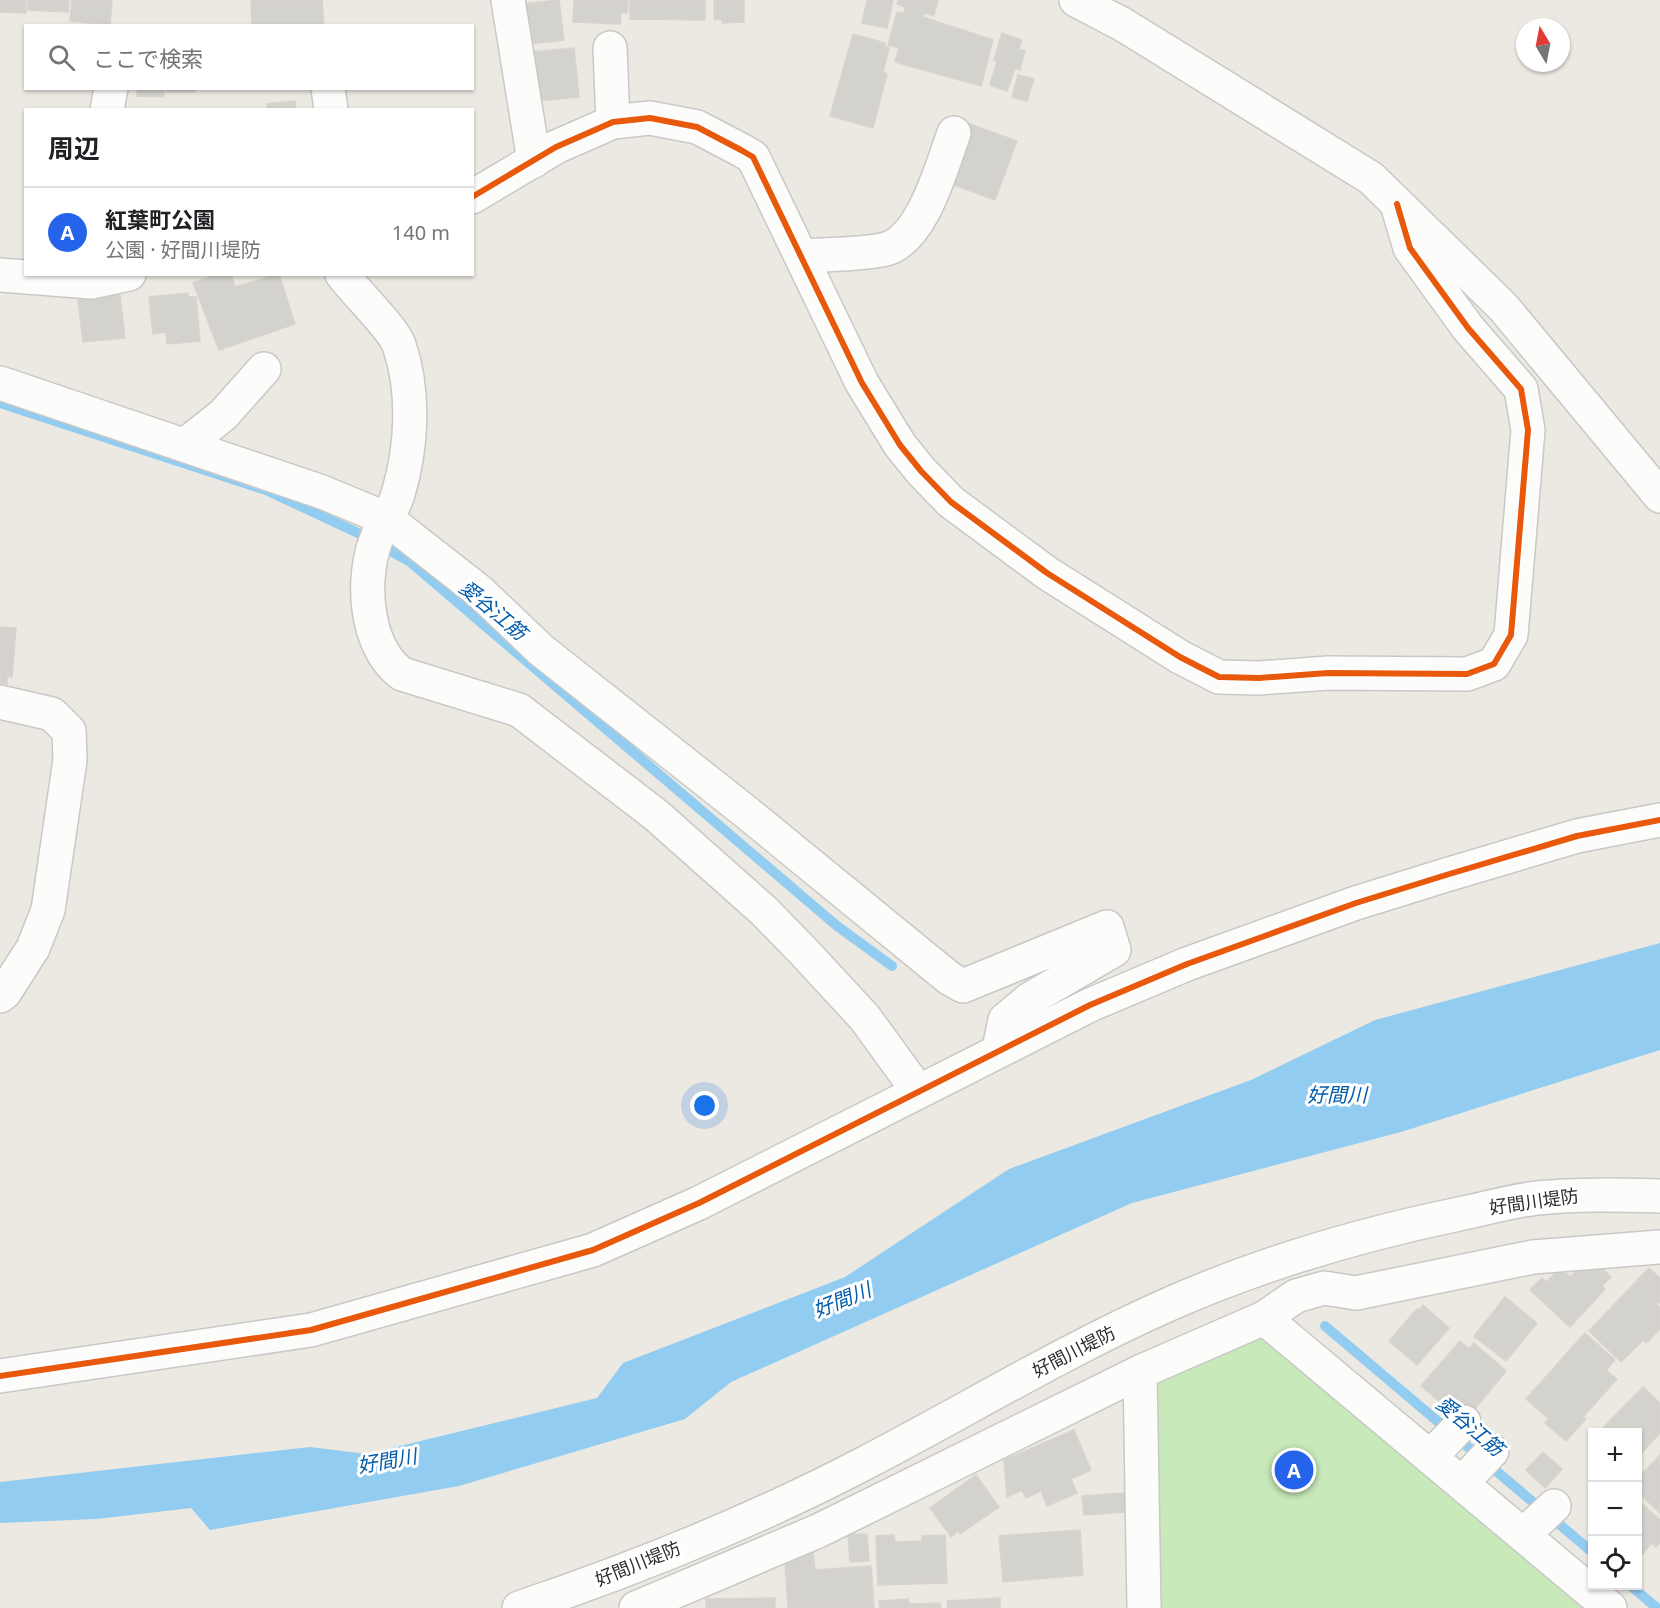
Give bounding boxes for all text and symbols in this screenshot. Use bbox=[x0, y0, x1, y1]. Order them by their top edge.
north arrow bbox=[1516, 18, 1570, 72]
search box bbox=[24, 24, 474, 90]
icon: search bbox=[45, 41, 78, 74]
text: ここで検索 bbox=[93, 43, 203, 73]
text: 周辺 bbox=[48, 130, 100, 166]
text: 紅葉町公園 bbox=[105, 204, 215, 234]
text: A bbox=[61, 219, 74, 246]
text: 140 m bbox=[392, 219, 450, 246]
text: 公園 · 好間川堤防 bbox=[105, 236, 261, 263]
water label: 愛谷江筋 bbox=[454, 574, 535, 648]
water label: 好間川 bbox=[1307, 1081, 1369, 1108]
your location bbox=[690, 1091, 719, 1120]
street label: 好間川堤防 bbox=[1488, 1183, 1580, 1219]
water label: 好間川 bbox=[809, 1275, 877, 1323]
street label: 好間川堤防 bbox=[1028, 1320, 1119, 1382]
water label: 愛谷江筋 bbox=[1431, 1390, 1512, 1464]
map controls bbox=[1588, 1428, 1642, 1590]
button: + bbox=[1588, 1428, 1642, 1482]
water label: 好間川 bbox=[355, 1442, 421, 1479]
pin: A bbox=[1274, 1448, 1314, 1492]
button: − bbox=[1588, 1482, 1642, 1536]
street label: 好間川堤防 bbox=[591, 1535, 684, 1591]
button: locate bbox=[1588, 1536, 1642, 1590]

